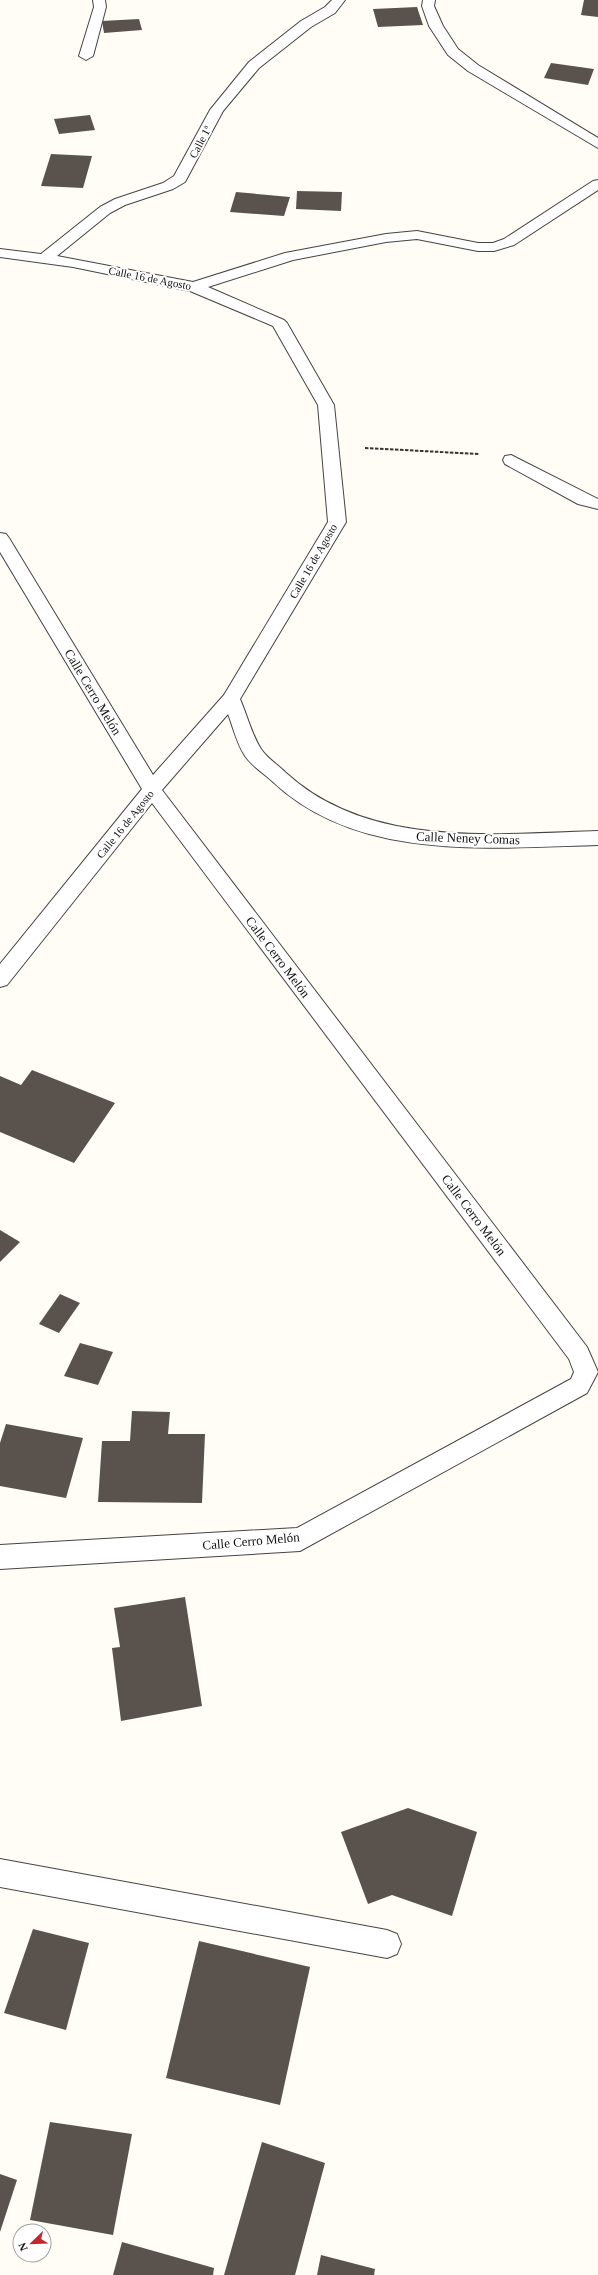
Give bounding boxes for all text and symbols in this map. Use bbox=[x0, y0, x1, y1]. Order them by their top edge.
street label: Calle 1ª bbox=[187, 123, 214, 160]
street label: Calle 16 de Agosto bbox=[108, 264, 193, 292]
street label: Calle 16 de Agosto bbox=[287, 521, 339, 600]
street label: Calle Cerro Melón bbox=[61, 646, 125, 738]
street label: Calle 16 de Agosto bbox=[94, 787, 156, 860]
street label: Calle Neney Comas bbox=[416, 829, 520, 847]
street label: Calle Cerro Melón bbox=[243, 914, 314, 1001]
street label: Calle Cerro Melón bbox=[439, 1172, 510, 1259]
street label: Calle Cerro Melón bbox=[202, 1529, 301, 1553]
north arrow bbox=[12, 2223, 52, 2263]
text: N bbox=[16, 2241, 30, 2253]

